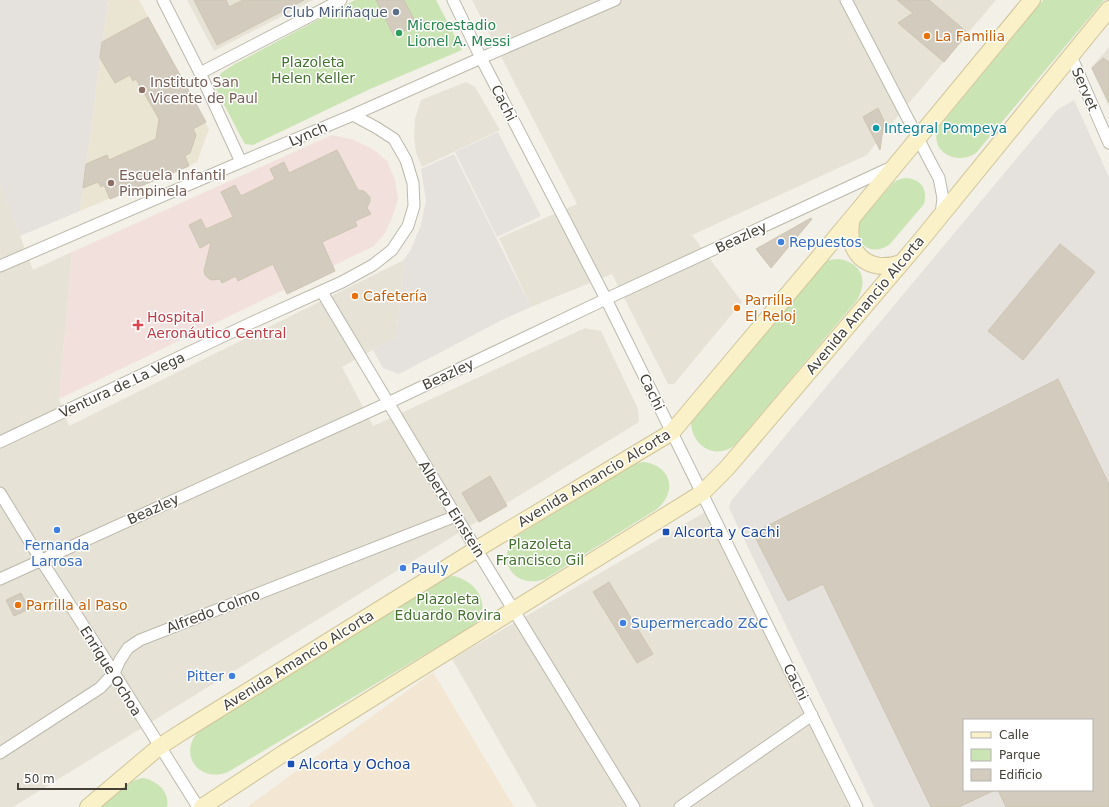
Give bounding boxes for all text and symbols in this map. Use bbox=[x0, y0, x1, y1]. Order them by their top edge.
place label: Club Miriñaque bbox=[283, 4, 388, 20]
marker: Club Miriñaque bbox=[391, 7, 401, 17]
place label: Microestadio Lionel A. Messi bbox=[407, 17, 510, 49]
marker: Microestadio Lionel A. Messi bbox=[394, 28, 404, 38]
place label: La Familia bbox=[935, 28, 1005, 44]
marker: La Familia bbox=[922, 31, 932, 41]
park label: Plazoleta Helen Keller bbox=[271, 54, 355, 86]
street label: Servet bbox=[1069, 65, 1101, 114]
place label: Instituto San Vicente de Paul bbox=[150, 74, 258, 106]
street label: Cachi bbox=[488, 82, 520, 124]
marker: Instituto San Vicente de Paul bbox=[137, 85, 147, 95]
street label: Lynch bbox=[286, 119, 330, 149]
place label: Integral Pompeya bbox=[884, 120, 1007, 136]
marker: Integral Pompeya bbox=[871, 123, 881, 133]
place label: Escuela Infantil Pimpinela bbox=[119, 167, 226, 199]
marker: Escuela Infantil Pimpinela bbox=[106, 178, 116, 188]
street label: Beazley bbox=[713, 218, 769, 256]
street label: Avenida Amancio Alcorta bbox=[803, 233, 927, 377]
place label: Repuestos bbox=[789, 234, 862, 250]
marker: Repuestos bbox=[776, 237, 786, 247]
place label: Cafetería bbox=[363, 288, 427, 304]
marker: Cafetería bbox=[350, 291, 360, 301]
place label: Parrilla El Reloj bbox=[745, 292, 796, 324]
marker: Parrilla El Reloj bbox=[732, 303, 742, 313]
place label: Hospital Aeronáutico Central bbox=[147, 309, 286, 341]
marker: Hospital Aeronáutico Central bbox=[132, 319, 144, 331]
street label: Ventura de La Vega bbox=[57, 349, 187, 421]
street label: Beazley bbox=[420, 355, 476, 393]
street label: Cachi bbox=[636, 371, 668, 413]
street label: Avenida Amancio Alcorta bbox=[515, 426, 673, 530]
street label: Alberto Einstein bbox=[416, 458, 488, 560]
street label: Beazley bbox=[125, 491, 181, 527]
place label: Alcorta y Cachi bbox=[674, 524, 780, 540]
marker: Fernanda Larrosa bbox=[52, 525, 62, 535]
marker: Alcorta y Cachi bbox=[661, 527, 671, 537]
park label: Plazoleta Francisco Gil bbox=[496, 536, 584, 568]
place label: Fernanda Larrosa bbox=[24, 537, 90, 569]
place label: Pauly bbox=[411, 560, 448, 576]
marker: Pauly bbox=[398, 563, 408, 573]
street label: Alfredo Colmo bbox=[164, 586, 262, 636]
park label: Plazoleta Eduardo Rovira bbox=[395, 591, 501, 623]
place label: Parrilla al Paso bbox=[26, 597, 128, 613]
marker: Parrilla al Paso bbox=[13, 600, 23, 610]
street label: Avenida Amancio Alcorta bbox=[219, 607, 377, 713]
place label: Supermercado Z&C bbox=[631, 615, 768, 631]
marker: Supermercado Z&C bbox=[618, 618, 628, 628]
street label: Enrique Ochoa bbox=[77, 623, 145, 719]
street label: Cachi bbox=[780, 661, 812, 703]
place label: Pitter bbox=[187, 668, 224, 684]
marker: Pitter bbox=[227, 671, 237, 681]
legend bbox=[963, 719, 1093, 791]
text: Calle bbox=[999, 728, 1029, 742]
text: Parque bbox=[999, 748, 1040, 762]
place label: Alcorta y Ochoa bbox=[299, 756, 410, 772]
marker: Alcorta y Ochoa bbox=[286, 759, 296, 769]
scale bar bbox=[18, 765, 126, 791]
text: Edificio bbox=[999, 768, 1042, 782]
text: 50 m bbox=[24, 772, 55, 786]

